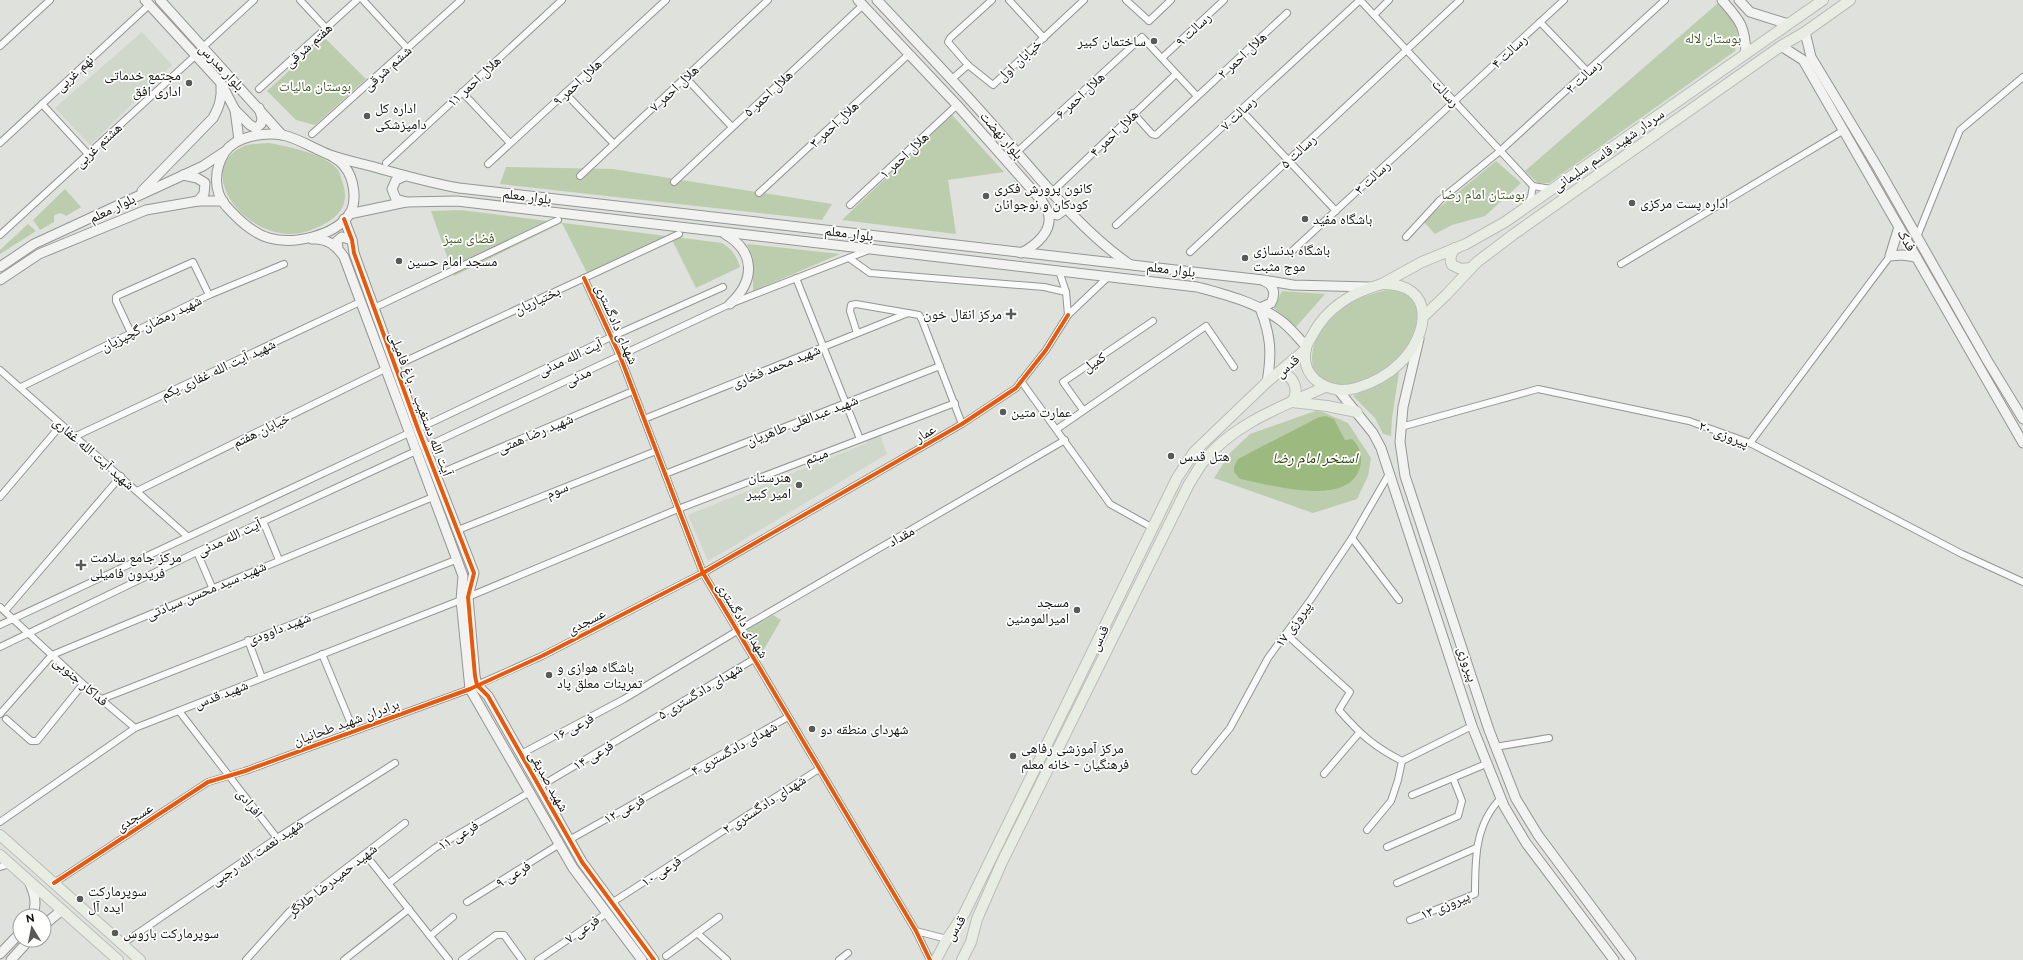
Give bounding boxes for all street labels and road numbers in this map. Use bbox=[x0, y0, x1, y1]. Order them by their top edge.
street label: رسالت ۹ bbox=[1172, 9, 1215, 50]
street label: هفتم شرقی bbox=[281, 19, 337, 72]
street label: هلال احمر ۲ bbox=[1214, 28, 1270, 82]
street label: رسالت ۴ bbox=[1488, 31, 1531, 72]
street label: خیابان اول bbox=[993, 35, 1045, 85]
street label: بلوار مدرس bbox=[195, 40, 248, 95]
street label: ششم شرقی bbox=[359, 42, 416, 95]
street label: نهم غربی bbox=[52, 51, 98, 96]
street label: هلال احمر ۱۱ bbox=[444, 52, 505, 111]
street label: هلال احمر ۹ bbox=[549, 55, 605, 109]
street label: رسالت ۲ bbox=[1562, 56, 1605, 97]
street label: هلال احمر ۷ bbox=[646, 61, 702, 115]
street label: هلال احمر ۵ bbox=[740, 66, 796, 120]
street label: هلال احمر ۶ bbox=[1052, 68, 1108, 122]
street label: رسالت bbox=[1428, 76, 1463, 111]
street label: رسالت ۷ bbox=[1217, 93, 1260, 134]
street label: هلال احمر ۳ bbox=[806, 97, 862, 151]
street label: سردار شهید قاسم سلیمانی bbox=[1549, 105, 1668, 196]
street label: هلال احمر ۴ bbox=[1086, 106, 1142, 161]
street label: بلوار نهضت bbox=[976, 108, 1027, 163]
street label: هشتم غربی bbox=[71, 119, 126, 172]
street label: هلال احمر ۱ bbox=[876, 128, 932, 182]
street label: رسالت ۵ bbox=[1277, 131, 1320, 172]
street label: رسالت ۳ bbox=[1351, 157, 1394, 198]
street label: بلوار معلم bbox=[501, 185, 553, 209]
street label: بلوار معلم bbox=[86, 190, 139, 228]
street label: بلوار معلم bbox=[823, 222, 875, 246]
street label: فدک bbox=[1894, 226, 1920, 254]
street label: بلوار معلم bbox=[1145, 258, 1197, 282]
street label: شهدای دادگستری bbox=[591, 281, 642, 367]
street label: بختیاریان bbox=[512, 282, 563, 318]
street label: شهید رمضان گچپزیان bbox=[98, 292, 205, 355]
street label: آیت الله دستغیب _ باغ فامیلی bbox=[384, 330, 456, 479]
street label: شهید آیت الله غفاری یکم bbox=[158, 335, 279, 404]
street label: آیت الله مدنی bbox=[535, 335, 605, 379]
street label: شهید محمد فخاری bbox=[729, 341, 823, 392]
street label: کمیل bbox=[1079, 348, 1110, 376]
street label: قدس bbox=[1272, 351, 1303, 382]
street label: مدنی bbox=[562, 363, 594, 389]
street label: شهید عبدالعلی طاهریان bbox=[744, 391, 860, 450]
street label: خیابان هفتم bbox=[230, 409, 293, 452]
street label: شهید رضا همتی bbox=[495, 410, 576, 457]
street label: شهید آیت الله غفاری bbox=[49, 413, 138, 493]
street label: پیروزی ۲۰ bbox=[1696, 417, 1751, 452]
street label: عمار bbox=[911, 421, 939, 447]
street label: میثم bbox=[802, 444, 831, 470]
street label: سوم bbox=[544, 478, 571, 504]
street label: آیت الله مدنی bbox=[194, 515, 265, 560]
street label: مقداد bbox=[885, 522, 917, 550]
street label: شهید سید محسن سیادتی bbox=[143, 557, 269, 623]
street label: شهدای دادگستری bbox=[713, 579, 772, 662]
street label: پیروزی ۱۷ bbox=[1271, 598, 1316, 650]
street label: عسجدی bbox=[564, 605, 608, 638]
street label: شهید داوودی bbox=[245, 609, 313, 648]
street label: قدس bbox=[1086, 622, 1113, 654]
street label: پیروزی bbox=[1454, 644, 1481, 684]
street label: فداکار جنوبی bbox=[50, 653, 112, 710]
street label: شهدای دادگستری ۵ bbox=[655, 659, 746, 723]
street label: شهید قدس bbox=[192, 676, 251, 713]
street label: برادران شهید طحانیان bbox=[291, 695, 402, 750]
street label: فرعی ۱۶ bbox=[550, 709, 597, 745]
street label: شهدای دادگستری ۴ bbox=[688, 718, 780, 779]
street label: فرعی ۱۴ bbox=[570, 737, 617, 774]
street label: شهید صدیقی bbox=[525, 748, 572, 815]
street label: شهدای دادگستری ۲ bbox=[719, 771, 809, 838]
street label: افرادی bbox=[233, 785, 266, 821]
street label: فرعی ۱۲ bbox=[601, 791, 648, 828]
street label: عسجدی bbox=[112, 799, 156, 836]
street label: شهید نعمت الله رجبی bbox=[208, 815, 307, 890]
street label: فرعی ۱۱ bbox=[435, 817, 482, 854]
street label: شهید حمیدرضا طلاگر bbox=[283, 840, 380, 921]
street label: فرعی ۱۰ bbox=[638, 852, 685, 891]
street label: فرعی ۹ bbox=[493, 857, 534, 892]
street label: پیروزی ۱۳ bbox=[1418, 887, 1473, 924]
street label: فرعی ۷ bbox=[562, 911, 603, 947]
street label: قدس bbox=[941, 912, 970, 944]

